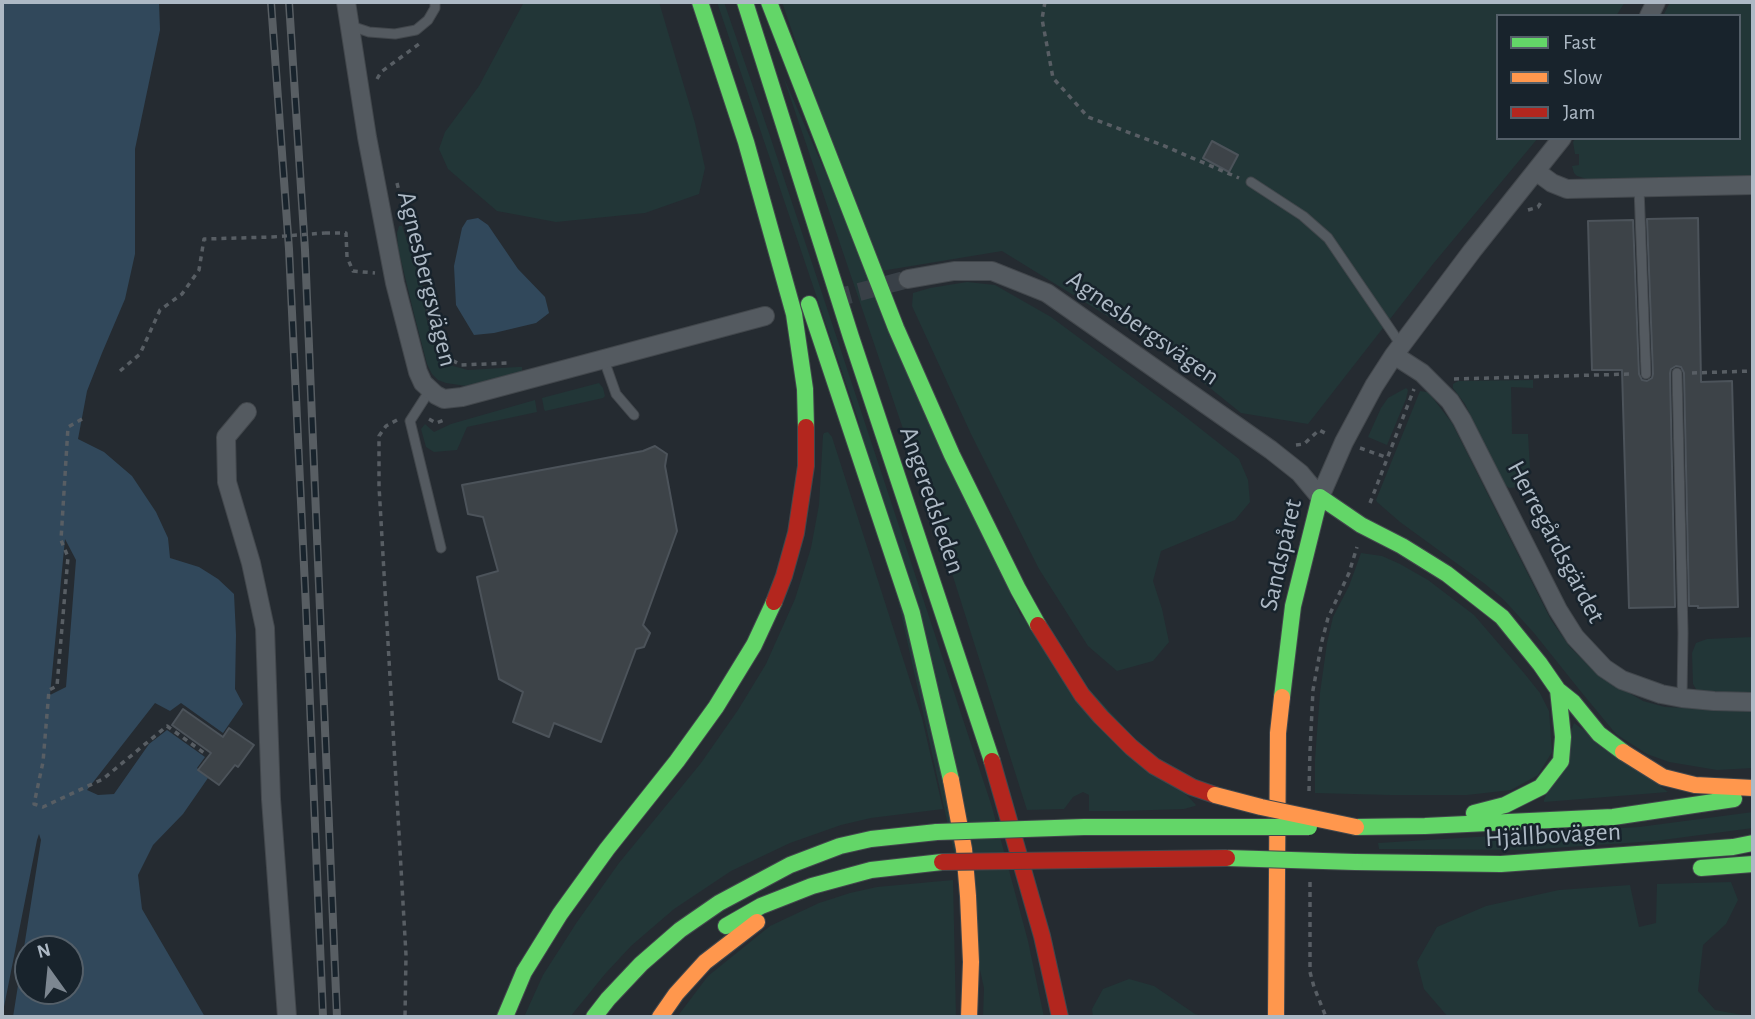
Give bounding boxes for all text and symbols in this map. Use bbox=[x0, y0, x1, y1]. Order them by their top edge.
legend bbox=[1496, 14, 1741, 140]
text: Fast bbox=[1563, 32, 1596, 53]
text: Slow bbox=[1563, 67, 1602, 88]
text: Jam bbox=[1563, 102, 1595, 123]
street label: Agnesbergsvägen bbox=[390, 188, 464, 370]
street label: Agnesbergsvägen bbox=[1061, 264, 1225, 392]
street label: Angeredsleden bbox=[892, 422, 972, 578]
street label: Herregårdsgärdet bbox=[1500, 455, 1612, 629]
street label: Sandspåret bbox=[1253, 496, 1309, 614]
street label: Hjällbovägen bbox=[1484, 816, 1622, 854]
north arrow bbox=[14, 935, 84, 1005]
text: N bbox=[35, 940, 53, 962]

